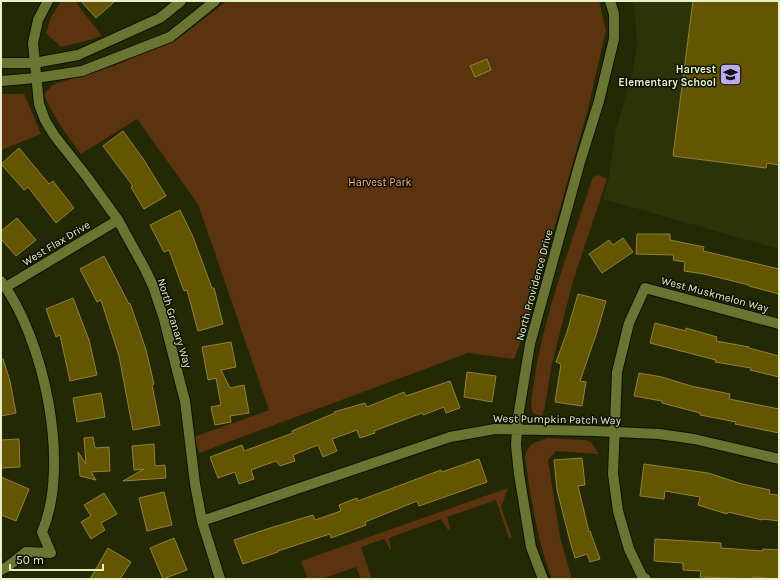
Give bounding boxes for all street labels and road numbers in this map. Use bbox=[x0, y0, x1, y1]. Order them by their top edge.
street label: West Flax Drive bbox=[20, 218, 93, 269]
street label: North Providence Drive bbox=[513, 228, 556, 342]
street label: West Muskmelon Way bbox=[660, 274, 770, 315]
street label: North Granary Way bbox=[155, 277, 194, 370]
street label: West Pumpkin Patch Way bbox=[493, 412, 621, 427]

